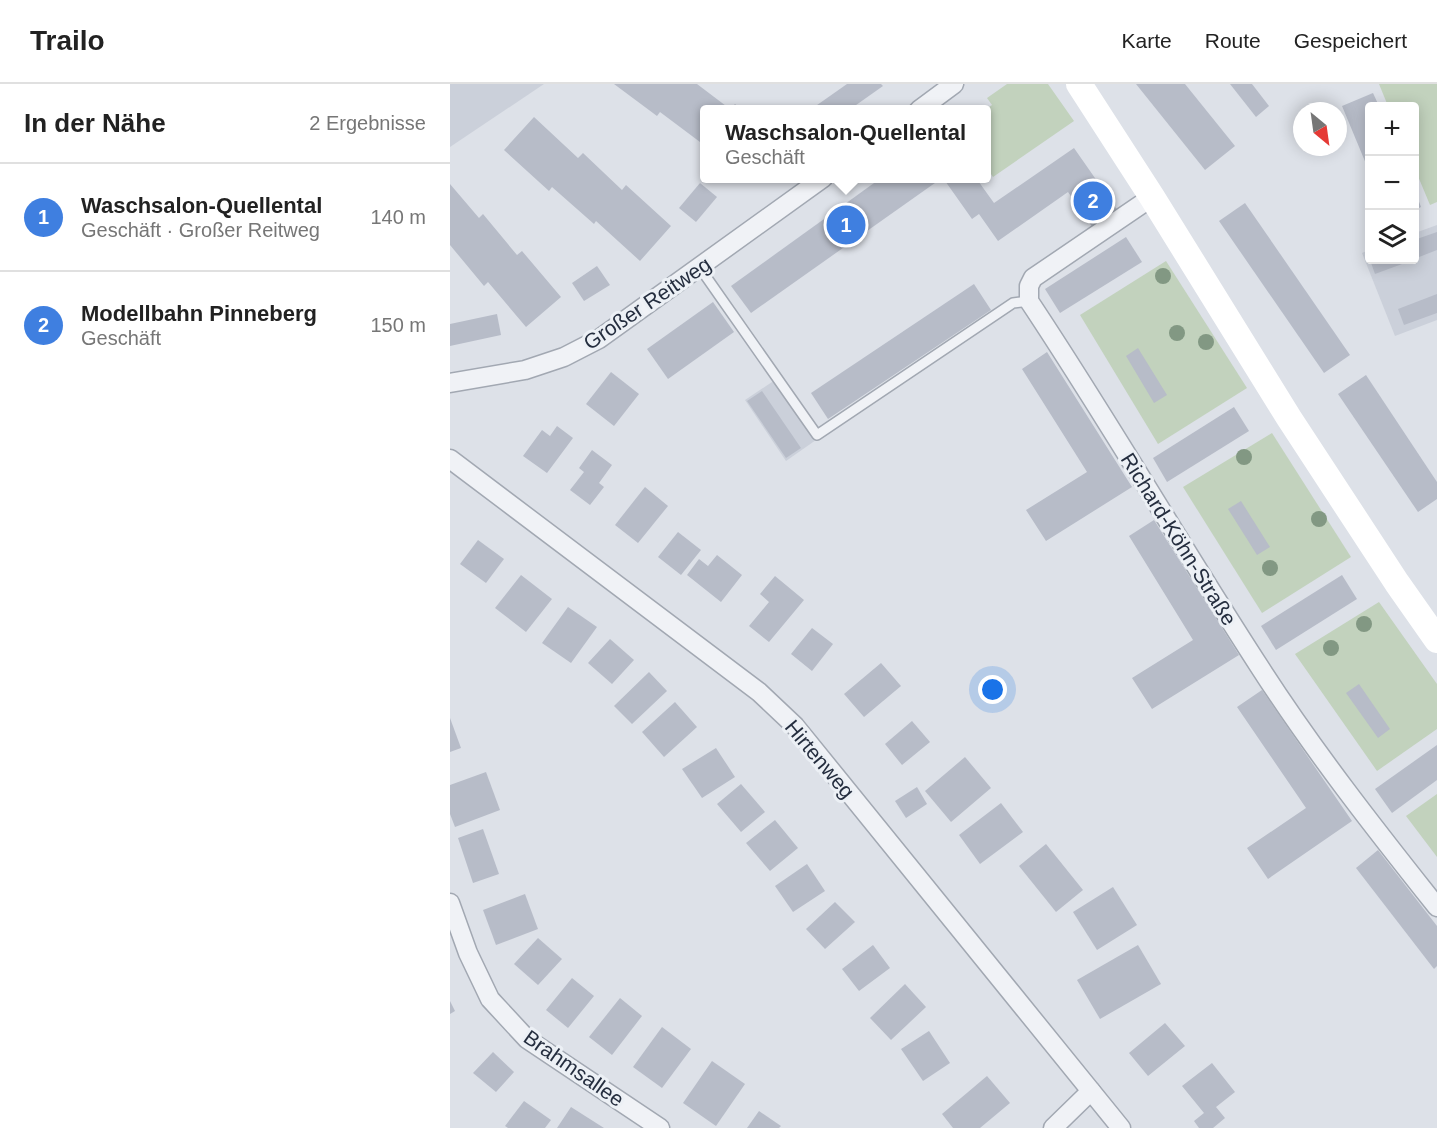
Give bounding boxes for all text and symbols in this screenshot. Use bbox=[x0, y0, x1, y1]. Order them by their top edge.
text: Trailo bbox=[30, 25, 105, 56]
text: Karte bbox=[1122, 29, 1172, 52]
text: Route bbox=[1205, 29, 1261, 52]
text: Gespeichert bbox=[1294, 29, 1407, 52]
north arrow bbox=[1293, 102, 1347, 156]
map controls bbox=[1365, 102, 1419, 264]
button: + bbox=[1365, 102, 1419, 156]
popup bbox=[700, 105, 991, 183]
text: In der Nähe bbox=[24, 108, 166, 138]
text: 2 Ergebnisse bbox=[309, 112, 426, 134]
text: Waschsalon-Quellental bbox=[725, 120, 966, 145]
text: Geschäft bbox=[725, 146, 805, 168]
button: − bbox=[1365, 156, 1419, 210]
pin: 2 bbox=[1074, 178, 1112, 224]
text: Waschsalon-Quellental bbox=[81, 193, 322, 218]
pin: 1 bbox=[826, 202, 866, 248]
text: 1 bbox=[38, 206, 49, 228]
text: 140 m bbox=[370, 206, 426, 228]
button: layers bbox=[1365, 210, 1419, 264]
text: Geschäft · Großer Reitweg bbox=[81, 219, 320, 241]
street label: Großer Reitweg bbox=[579, 252, 715, 354]
text: Modellbahn Pinneberg bbox=[81, 301, 317, 326]
text: 2 bbox=[38, 314, 49, 336]
text: 150 m bbox=[370, 314, 426, 336]
text: Geschäft bbox=[81, 327, 161, 349]
street label: Richard-Köhn-Straße bbox=[1117, 449, 1241, 629]
your location bbox=[978, 675, 1007, 704]
street label: Hirtenweg bbox=[781, 715, 859, 803]
street label: Brahmsallee bbox=[520, 1025, 628, 1111]

